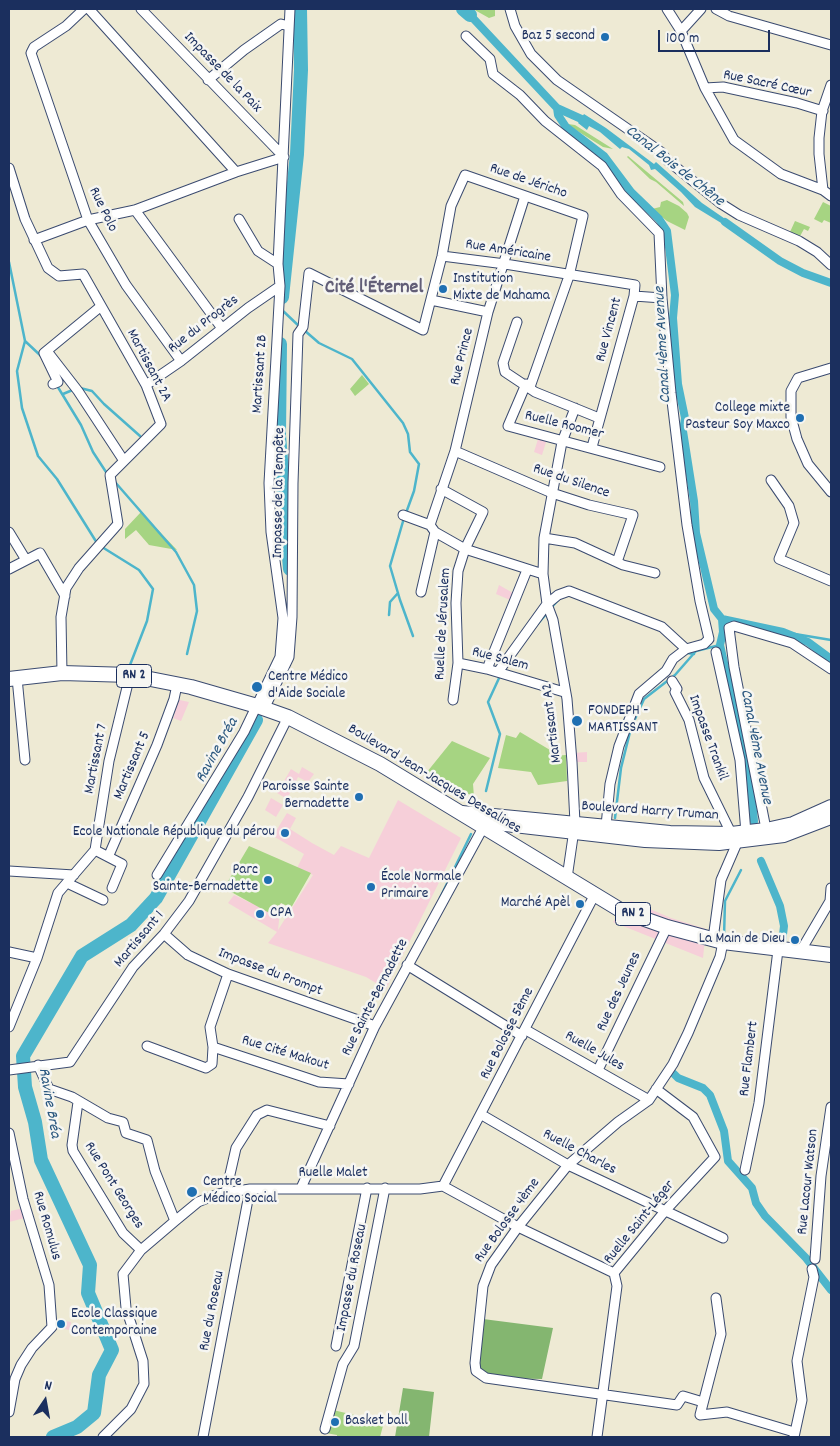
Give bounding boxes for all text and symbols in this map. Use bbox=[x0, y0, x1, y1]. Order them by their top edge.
scale bar bbox=[660, 20, 772, 52]
place label: Baz 5 second bbox=[522, 28, 595, 46]
text: 100 m bbox=[666, 28, 699, 50]
street label: Impasse de la Paix bbox=[179, 29, 265, 117]
marker: Baz 5 second bbox=[599, 31, 611, 43]
street label: Rue Sacré Cœur bbox=[721, 67, 813, 103]
water label: Canal Bois de Chêne bbox=[621, 122, 727, 212]
street label: Rue de Jéricho bbox=[487, 160, 569, 204]
street label: Rue Polo bbox=[83, 185, 121, 235]
street label: Rue Américaine bbox=[464, 236, 552, 268]
place label: Institution Mixte de Mahama bbox=[453, 271, 550, 306]
district label: Cité l'Éternel bbox=[325, 277, 423, 301]
marker: Institution Mixte de Mahama bbox=[437, 283, 449, 295]
water label: Canal 4ème Avenue bbox=[651, 286, 677, 404]
street label: Rue du Progrès bbox=[165, 292, 243, 358]
street label: Rue Vincent bbox=[593, 296, 627, 364]
street label: Martissant 2A bbox=[121, 326, 175, 406]
street label: Rue Prince bbox=[447, 326, 479, 388]
street label: Martissant 2B bbox=[249, 334, 273, 414]
place label: College mixte Pasteur Soy Maxco bbox=[685, 400, 790, 435]
street label: Ruelle Roomer bbox=[523, 408, 605, 444]
marker: College mixte Pasteur Soy Maxco bbox=[794, 412, 806, 424]
street label: Impasse de la Tempête bbox=[270, 427, 290, 559]
street label: Rue du Silence bbox=[530, 460, 612, 504]
street label: Ruelle de Jérusalem bbox=[432, 567, 456, 681]
street label: Rue Salem bbox=[470, 644, 530, 676]
road number: RN 2 bbox=[116, 664, 152, 688]
place label: Centre Médico d'Aide Sociale bbox=[268, 669, 348, 704]
marker: Centre Médico d'Aide Sociale bbox=[250, 680, 264, 694]
street label: Martissant A2 bbox=[539, 682, 567, 764]
water label: Canal 4ème Avenue bbox=[734, 688, 776, 806]
street label: Impasse Trankil bbox=[683, 693, 731, 783]
place label: FONDEPH - MARTISSANT bbox=[588, 703, 658, 738]
marker: FONDEPH - MARTISSANT bbox=[570, 714, 584, 728]
water label: Ravine Bréa bbox=[192, 715, 244, 787]
street label: Boulevard Jean-Jacques Dessalines bbox=[344, 721, 524, 839]
street label: Martissant 7 bbox=[81, 722, 113, 796]
street label: Martissant 5 bbox=[111, 729, 155, 803]
place label: Paroisse Sainte Bernadette bbox=[262, 779, 349, 814]
marker: Paroisse Sainte Bernadette bbox=[353, 791, 365, 803]
street label: Boulevard Harry Truman bbox=[581, 798, 719, 826]
place label: Ecole Nationale République du pérou bbox=[73, 824, 275, 842]
marker: Ecole Nationale République du pérou bbox=[279, 827, 291, 839]
place label: Parc Sainte-Bernadette bbox=[153, 862, 258, 897]
place label: École Normale Primaire bbox=[381, 869, 461, 904]
marker: Parc Sainte-Bernadette bbox=[262, 874, 274, 886]
marker: École Normale Primaire bbox=[365, 881, 377, 893]
place label: Marché Apèl bbox=[501, 895, 570, 913]
marker: Marché Apèl bbox=[574, 898, 586, 910]
road number: RN 2 bbox=[616, 902, 650, 926]
place label: CPA bbox=[270, 905, 292, 923]
street label: Martissant 1 bbox=[111, 908, 169, 972]
marker: CPA bbox=[254, 908, 266, 920]
place label: La Main de Dieu bbox=[699, 931, 785, 949]
marker: La Main de Dieu bbox=[789, 934, 801, 946]
street label: Rue Sainte-Bernadette bbox=[339, 936, 413, 1060]
street label: Impasse du Prompt bbox=[215, 945, 325, 1001]
street label: Rue des Jeunes bbox=[594, 949, 646, 1035]
street label: Rue Bolosse 5ème bbox=[477, 985, 539, 1083]
street label: Rue Flambert bbox=[736, 1020, 764, 1098]
street label: Ruelle Jules bbox=[561, 1028, 627, 1076]
street label: Rue Cité Makout bbox=[239, 1032, 331, 1076]
water label: Ravine Bréa bbox=[32, 1066, 64, 1140]
street label: Ruelle Charles bbox=[539, 1126, 619, 1180]
street label: Rue Lacour Watson bbox=[794, 1128, 824, 1236]
street label: Rue Pont Georges bbox=[79, 1139, 147, 1233]
street label: Ruelle Malet bbox=[298, 1165, 368, 1183]
place label: Centre Médico Social bbox=[203, 1174, 277, 1209]
street label: Rue Bolosse 4ème bbox=[471, 1175, 545, 1267]
street label: Ruelle Saint-Léger bbox=[601, 1177, 679, 1269]
marker: Centre Médico Social bbox=[185, 1185, 199, 1199]
street label: Rue Romulus bbox=[28, 1189, 64, 1263]
street label: Impasse du Roseau bbox=[334, 1223, 372, 1333]
street label: Rue du Roseau bbox=[196, 1269, 230, 1353]
place label: Ecole Classique Contemporaine bbox=[71, 1306, 157, 1341]
marker: Ecole Classique Contemporaine bbox=[55, 1318, 67, 1330]
north arrow bbox=[20, 1376, 70, 1426]
text: N bbox=[43, 1376, 54, 1397]
place label: Basket ball bbox=[345, 1413, 408, 1431]
marker: Basket ball bbox=[329, 1416, 341, 1428]

